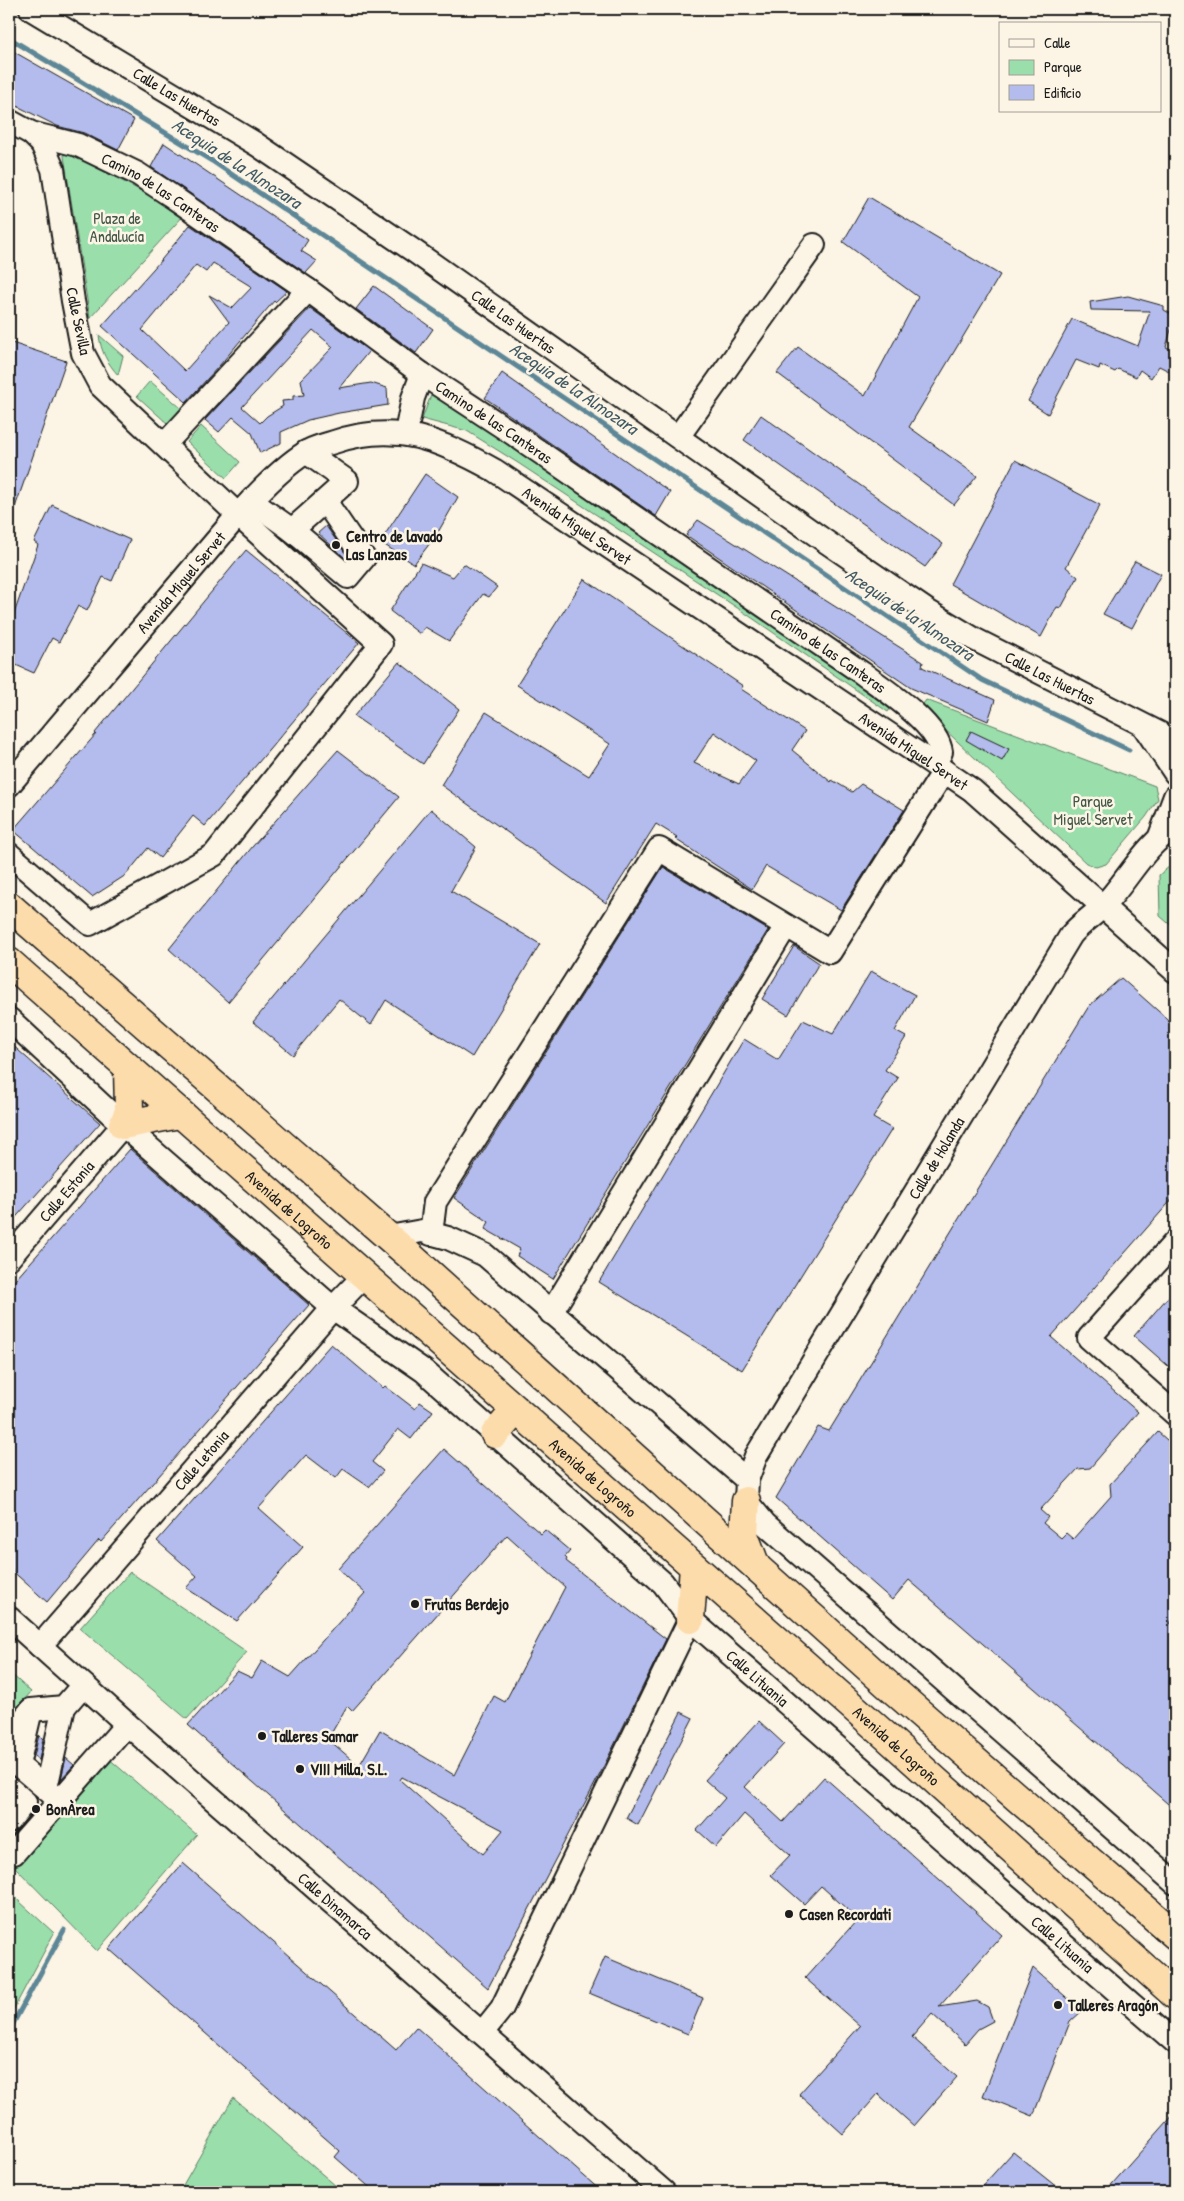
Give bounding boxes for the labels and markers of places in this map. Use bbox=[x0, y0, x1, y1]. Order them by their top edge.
place label: Centro de lavado Las Lanzas bbox=[346, 525, 443, 565]
marker: Centro de lavado Las Lanzas bbox=[330, 539, 342, 551]
place label: Frutas Berdejo bbox=[424, 1593, 509, 1615]
marker: Frutas Berdejo bbox=[409, 1598, 421, 1610]
place label: Talleres Samar bbox=[271, 1725, 359, 1747]
marker: Talleres Samar bbox=[256, 1730, 268, 1742]
place label: VIII Milla, S.L. bbox=[310, 1758, 387, 1780]
marker: VIII Milla, S.L. bbox=[294, 1763, 306, 1775]
place label: BonÀrea bbox=[46, 1798, 95, 1820]
marker: BonÀrea bbox=[30, 1803, 42, 1815]
place label: Casen Recordati bbox=[799, 1903, 892, 1925]
marker: Casen Recordati bbox=[783, 1908, 795, 1920]
place label: Talleres Aragón bbox=[1067, 1994, 1158, 2017]
marker: Talleres Aragón bbox=[1052, 1999, 1064, 2011]

